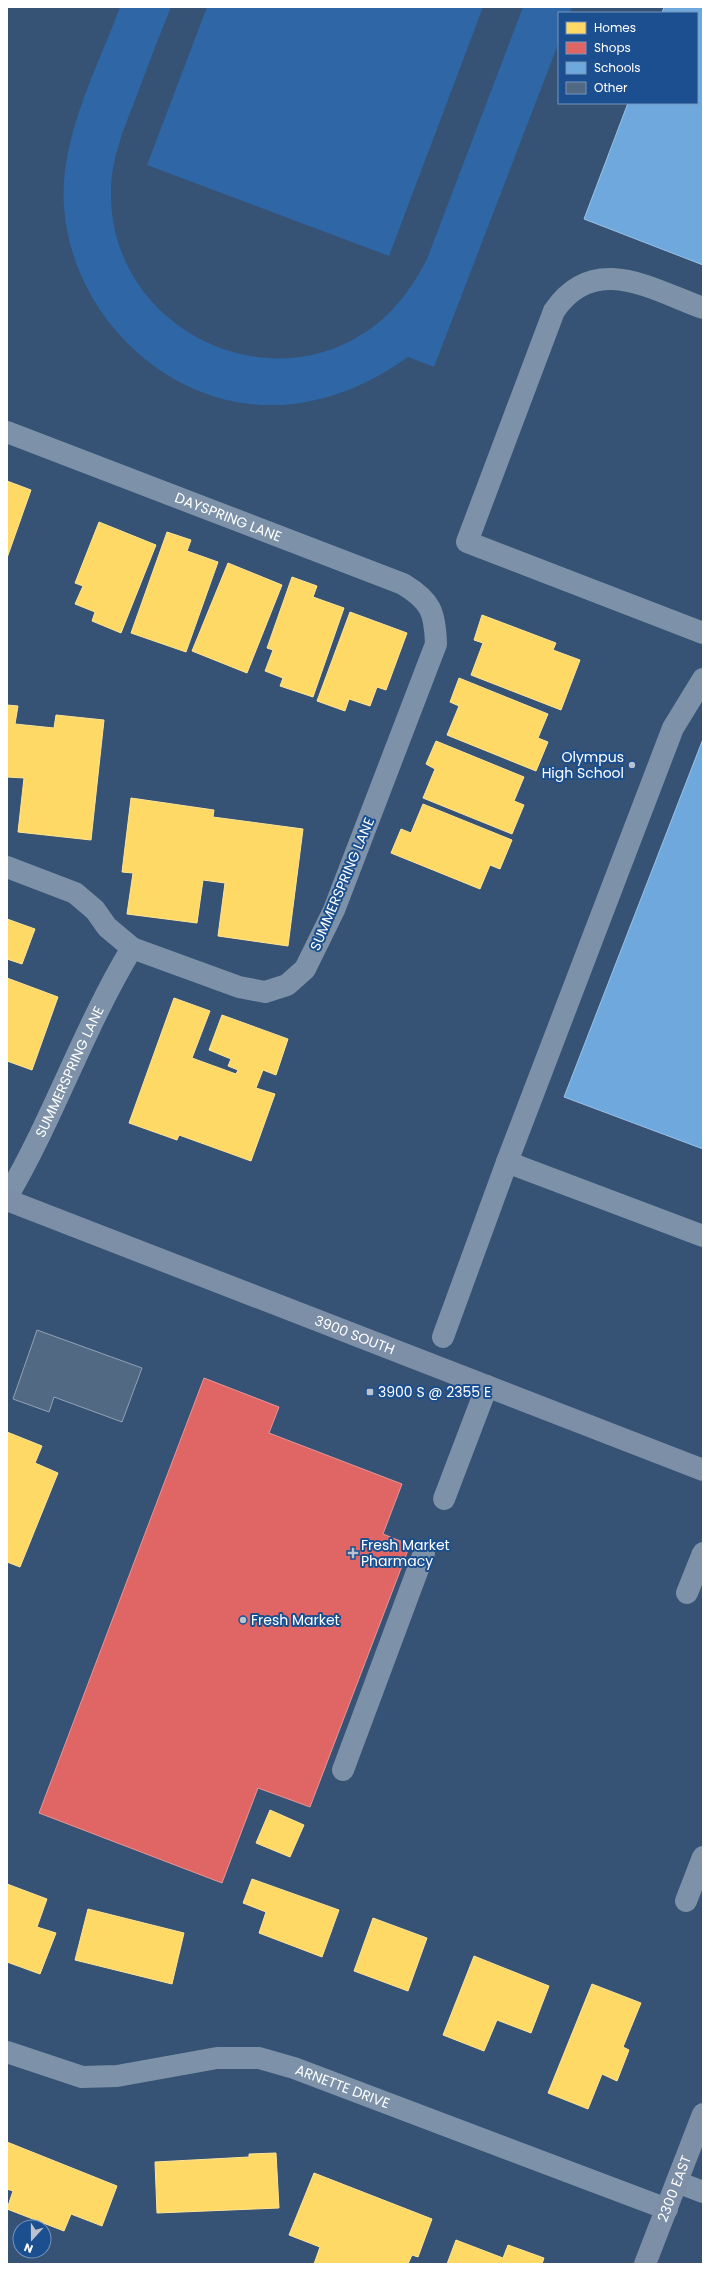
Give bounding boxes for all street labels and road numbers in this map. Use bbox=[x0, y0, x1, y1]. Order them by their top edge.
street label: DAYSPRING LANE bbox=[172, 487, 285, 546]
street label: SUMMERSPRING LANE bbox=[305, 814, 379, 954]
street label: SUMMERSPRING LANE bbox=[30, 1003, 109, 1141]
street label: 3900 SOUTH bbox=[312, 1310, 398, 1359]
street label: ARNETTE DRIVE bbox=[292, 2059, 393, 2113]
street label: 2300 EAST bbox=[652, 2152, 696, 2225]

